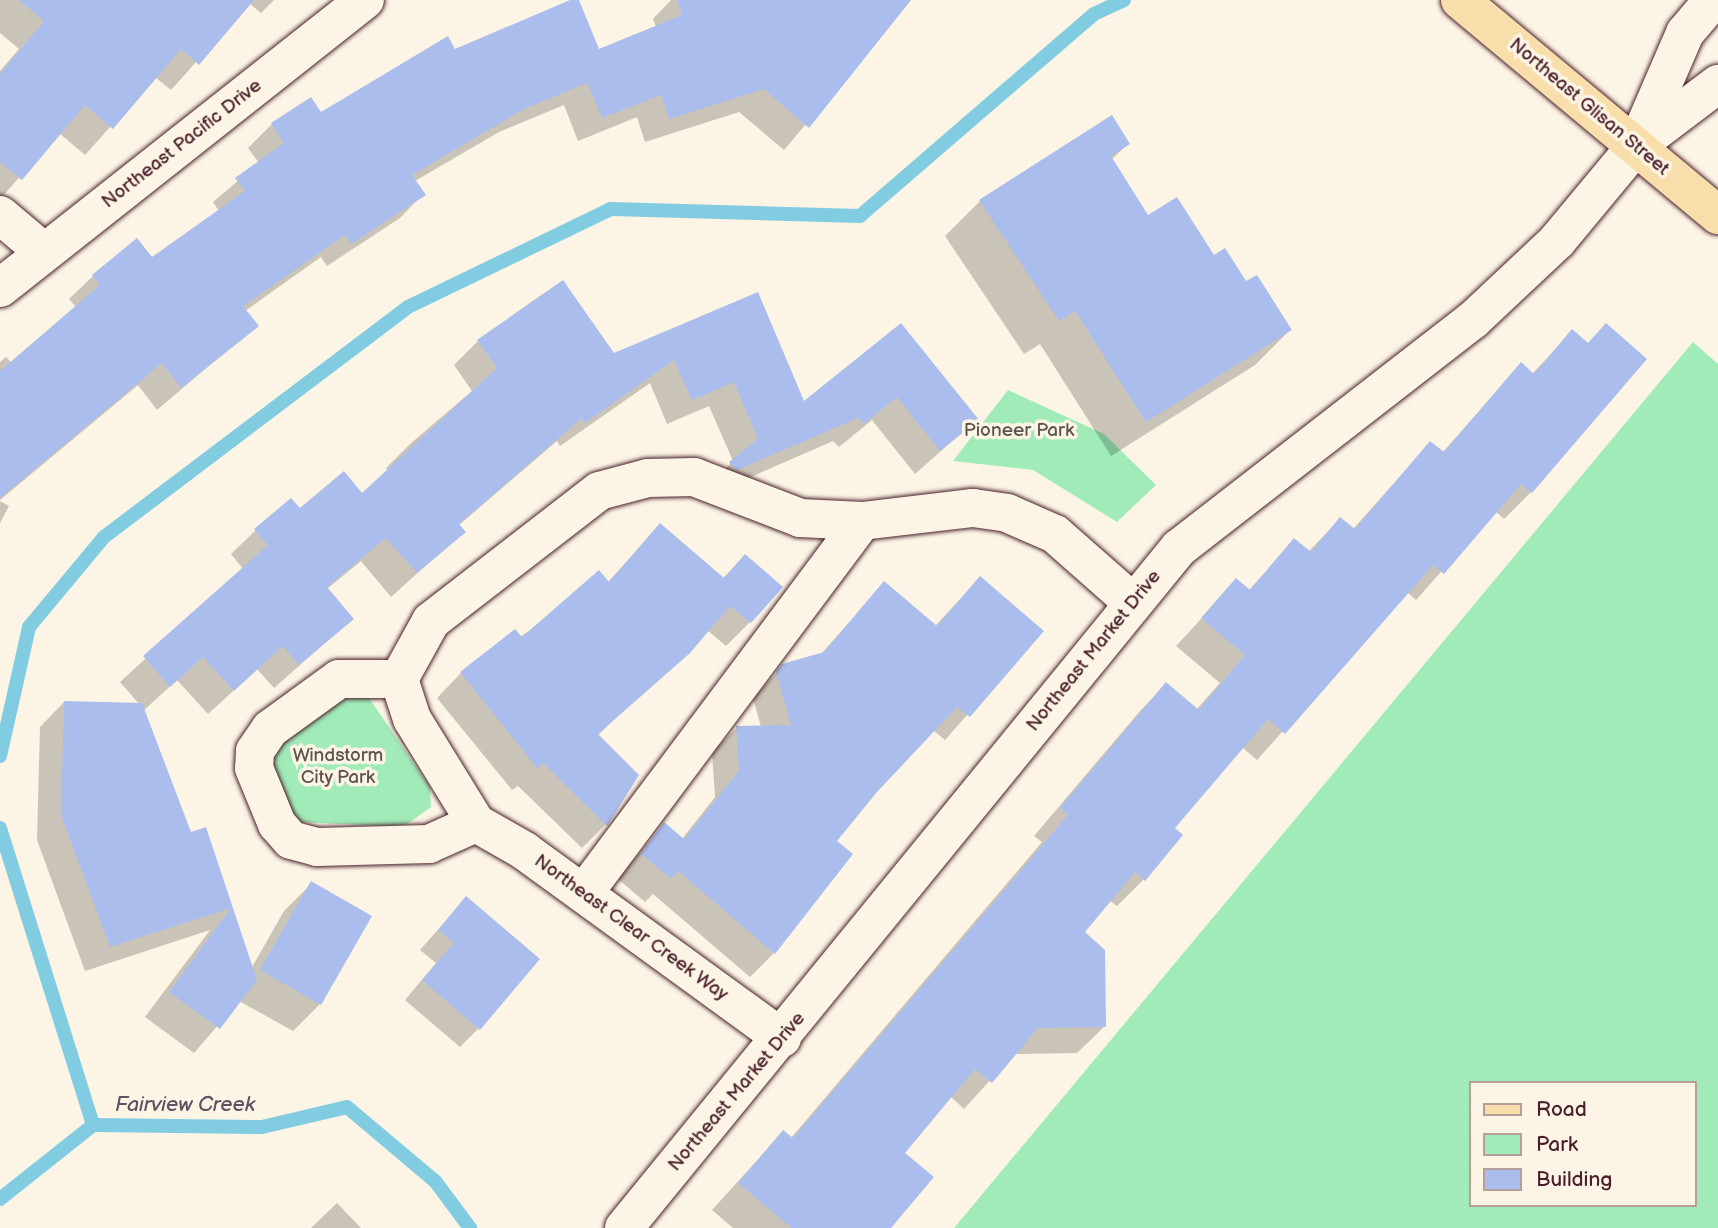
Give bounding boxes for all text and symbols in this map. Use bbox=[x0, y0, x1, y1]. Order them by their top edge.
street label: Northeast Glisan Street bbox=[1504, 33, 1674, 181]
street label: Northeast Pacific Drive bbox=[98, 75, 266, 213]
park label: Pioneer Park bbox=[964, 420, 1074, 442]
street label: Northeast Market Drive bbox=[1022, 566, 1166, 736]
park label: Windstorm City Park bbox=[293, 745, 383, 789]
street label: Northeast Clear Creek Way bbox=[529, 850, 733, 1006]
street label: Northeast Market Drive bbox=[664, 1008, 810, 1176]
legend bbox=[1470, 1081, 1697, 1207]
water label: Fairview Creek bbox=[115, 1092, 255, 1118]
text: Road bbox=[1536, 1097, 1587, 1122]
text: Park bbox=[1536, 1132, 1578, 1157]
text: Building bbox=[1536, 1167, 1612, 1192]

